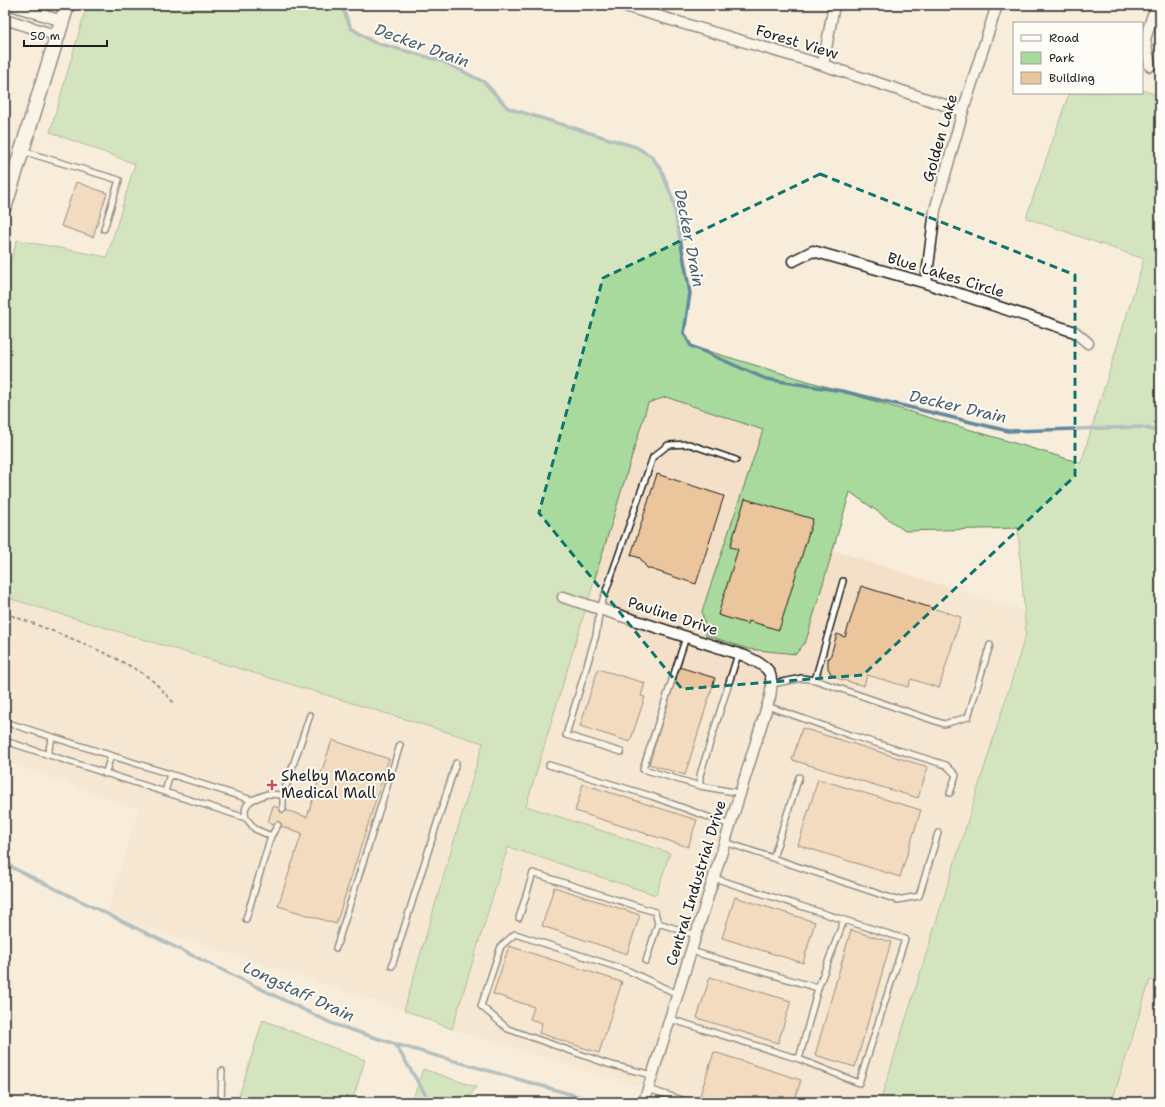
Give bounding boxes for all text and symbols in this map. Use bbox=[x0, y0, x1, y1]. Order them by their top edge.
water label: Decker Drain bbox=[371, 19, 472, 72]
street label: Forest View bbox=[753, 20, 841, 64]
scale bar bbox=[24, 22, 107, 48]
legend bbox=[1013, 22, 1143, 94]
text: 50 m bbox=[30, 28, 60, 44]
text: Road bbox=[1049, 30, 1080, 46]
text: Park bbox=[1049, 50, 1075, 66]
text: Building bbox=[1049, 70, 1095, 86]
street label: Golden Lake bbox=[918, 92, 962, 184]
water label: Decker Drain bbox=[670, 187, 709, 289]
street label: Blue Lakes Circle bbox=[885, 248, 1007, 302]
water label: Decker Drain bbox=[907, 385, 1009, 428]
street label: Pauline Drive bbox=[625, 592, 721, 640]
place label: Shelby Macomb Medical Mall bbox=[281, 766, 396, 803]
marker: Shelby Macomb Medical Mall bbox=[266, 779, 278, 791]
street label: Central Industrial Drive bbox=[661, 798, 731, 968]
water label: Longstaff Drain bbox=[240, 956, 358, 1026]

